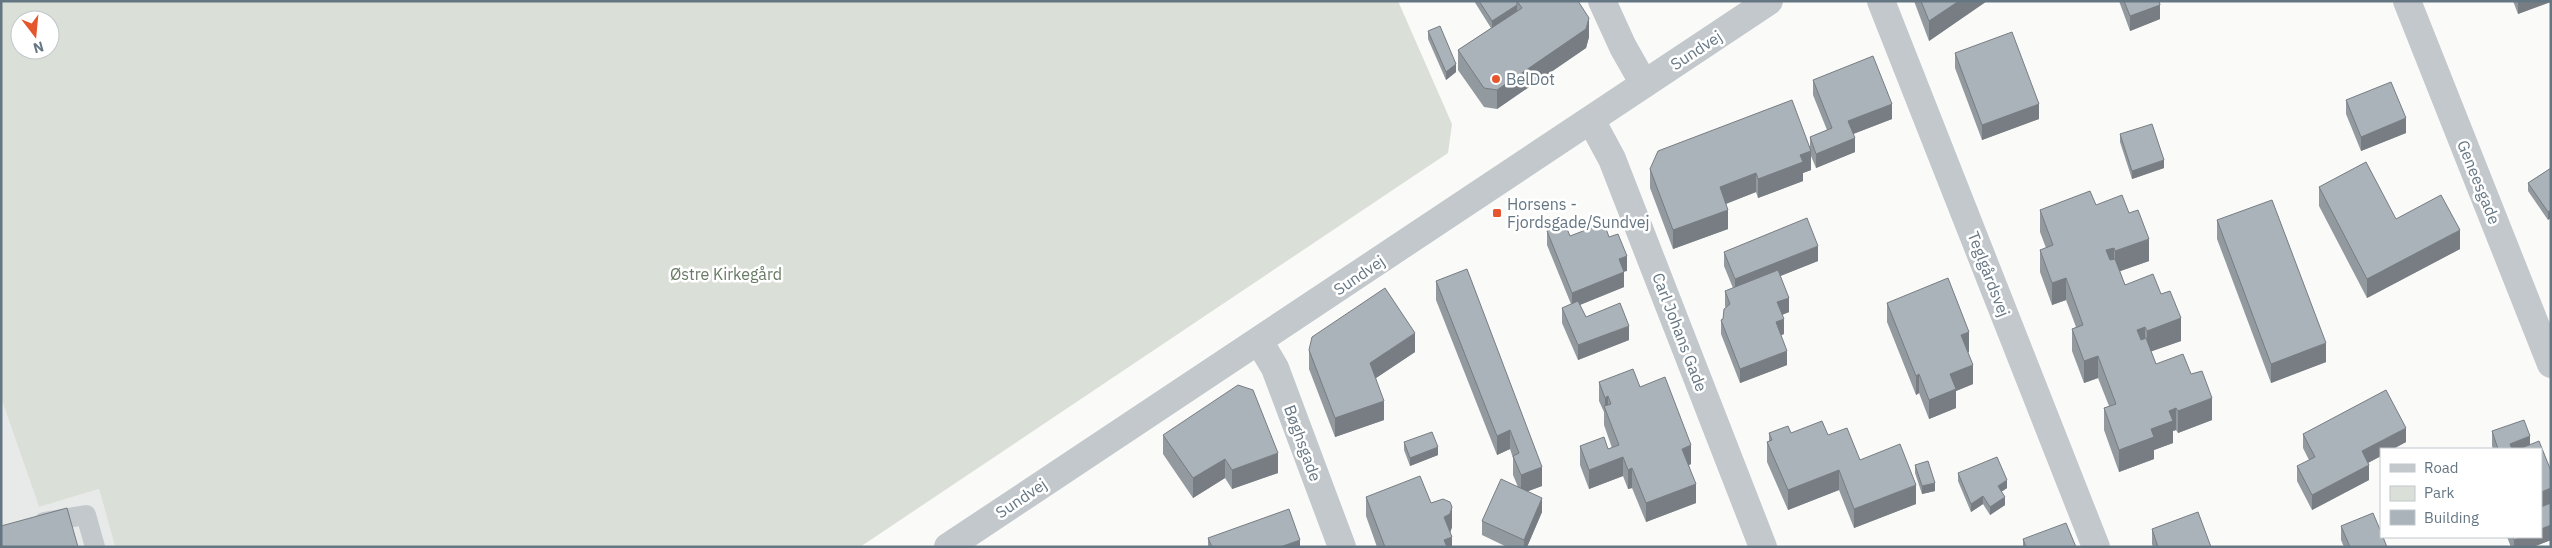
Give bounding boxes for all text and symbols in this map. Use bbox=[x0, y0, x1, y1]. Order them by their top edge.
north arrow bbox=[10, 10, 60, 60]
street label: Sundvej bbox=[1667, 26, 1725, 74]
text: N bbox=[31, 37, 46, 58]
place label: BelDot bbox=[1506, 69, 1555, 89]
marker: BelDot bbox=[1490, 73, 1502, 85]
street label: Geneesgade bbox=[2453, 137, 2505, 227]
place label: Horsens - Fjordsgade/Sundvej bbox=[1507, 194, 1650, 232]
marker: Horsens - Fjordsgade/Sundvej bbox=[1491, 207, 1503, 219]
street label: Teglgårdsvej bbox=[1964, 228, 2014, 320]
street label: Sundvej bbox=[1330, 251, 1388, 299]
park label: Østre Kirkegård bbox=[670, 264, 782, 284]
street label: Carl Johans Gade bbox=[1648, 270, 1712, 394]
street label: Bøghsgade bbox=[1280, 402, 1326, 484]
legend bbox=[2380, 448, 2542, 538]
text: Road bbox=[2424, 458, 2459, 477]
street label: Sundvej bbox=[992, 474, 1050, 522]
text: Park bbox=[2424, 483, 2454, 502]
text: Building bbox=[2424, 508, 2479, 527]

